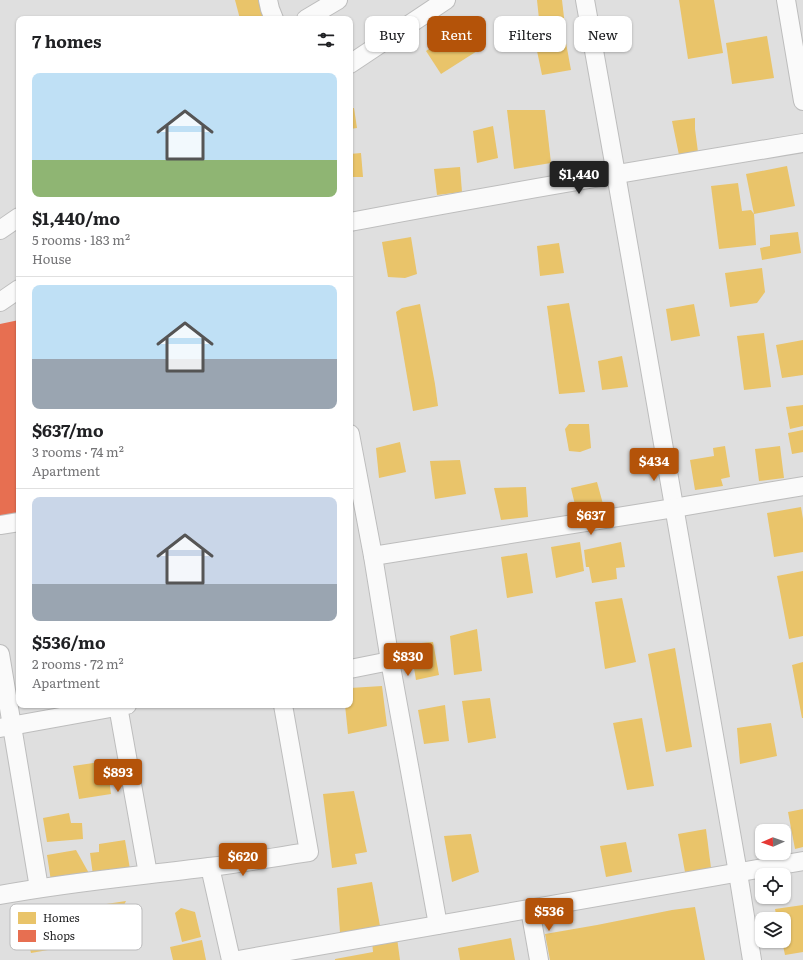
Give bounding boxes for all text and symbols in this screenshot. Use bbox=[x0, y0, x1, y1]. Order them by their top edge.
chip: Buy bbox=[365, 16, 419, 52]
chip: Rent bbox=[427, 16, 486, 52]
chip: Filters bbox=[494, 16, 566, 52]
chip: New bbox=[574, 16, 632, 52]
text: 7 homes bbox=[32, 28, 102, 53]
icon: filters bbox=[315, 29, 337, 51]
icon: home bbox=[149, 99, 221, 171]
pin: $1,440 bbox=[546, 161, 612, 195]
text: $1,440 bbox=[559, 164, 599, 183]
text: $1,440/mo bbox=[32, 205, 120, 230]
text: 5 rooms · 183 m² bbox=[32, 230, 130, 249]
text: House bbox=[32, 249, 71, 268]
icon: home bbox=[149, 311, 221, 383]
text: $637/mo bbox=[32, 417, 104, 442]
text: 3 rooms · 74 m² bbox=[32, 442, 124, 461]
pin: $434 bbox=[630, 448, 678, 482]
text: $434 bbox=[639, 451, 669, 470]
text: Apartment bbox=[32, 461, 100, 480]
pin: $637 bbox=[567, 502, 615, 536]
text: $637 bbox=[576, 505, 606, 524]
icon: home bbox=[149, 523, 221, 595]
text: $536/mo bbox=[32, 629, 106, 654]
pin: $830 bbox=[384, 643, 432, 677]
text: $830 bbox=[393, 646, 423, 665]
text: 2 rooms · 72 m² bbox=[32, 654, 124, 673]
text: Apartment bbox=[32, 673, 100, 692]
pin: $893 bbox=[94, 759, 142, 793]
text: $893 bbox=[103, 762, 133, 781]
north arrow bbox=[755, 824, 791, 860]
map controls bbox=[755, 824, 791, 948]
pin: $620 bbox=[219, 843, 267, 877]
text: $620 bbox=[228, 846, 258, 865]
button: locate bbox=[755, 868, 791, 904]
pin: $536 bbox=[525, 898, 573, 932]
text: $536 bbox=[534, 901, 564, 920]
legend bbox=[10, 904, 142, 950]
text: Homes bbox=[43, 909, 80, 925]
button: layers bbox=[755, 912, 791, 948]
text: Shops bbox=[43, 927, 75, 943]

